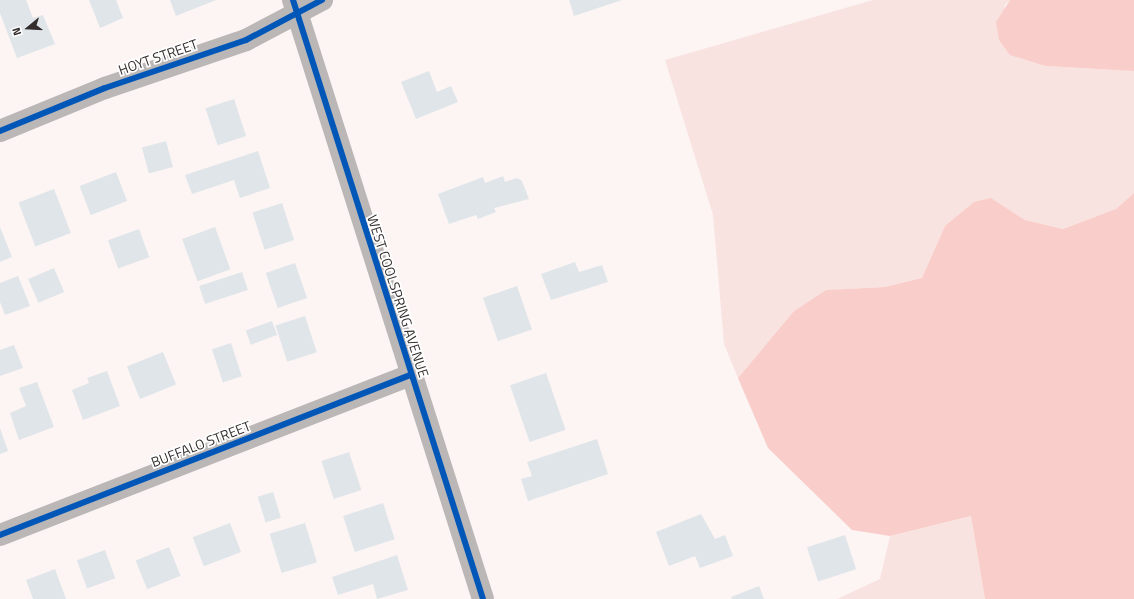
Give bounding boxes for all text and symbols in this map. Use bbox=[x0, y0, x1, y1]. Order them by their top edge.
north arrow bbox=[8, 8, 48, 48]
text: N bbox=[8, 26, 25, 38]
street label: HOYT STREET bbox=[116, 36, 200, 78]
street label: WEST COOLSPRING AVENUE bbox=[364, 213, 432, 379]
street label: BUFFALO STREET bbox=[149, 417, 253, 471]

